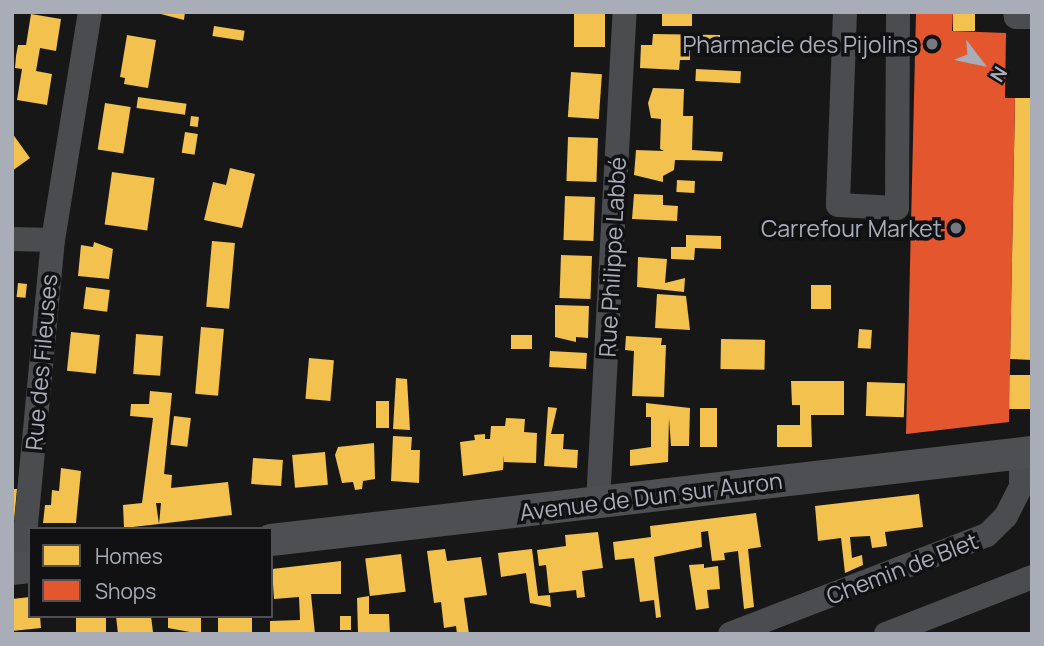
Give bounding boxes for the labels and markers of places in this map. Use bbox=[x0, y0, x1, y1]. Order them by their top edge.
place label: Pharmacie des Pijolins bbox=[682, 30, 918, 58]
marker: Pharmacie des Pijolins bbox=[924, 36, 940, 52]
place label: Carrefour Market bbox=[761, 214, 942, 242]
marker: Carrefour Market bbox=[948, 220, 964, 236]

